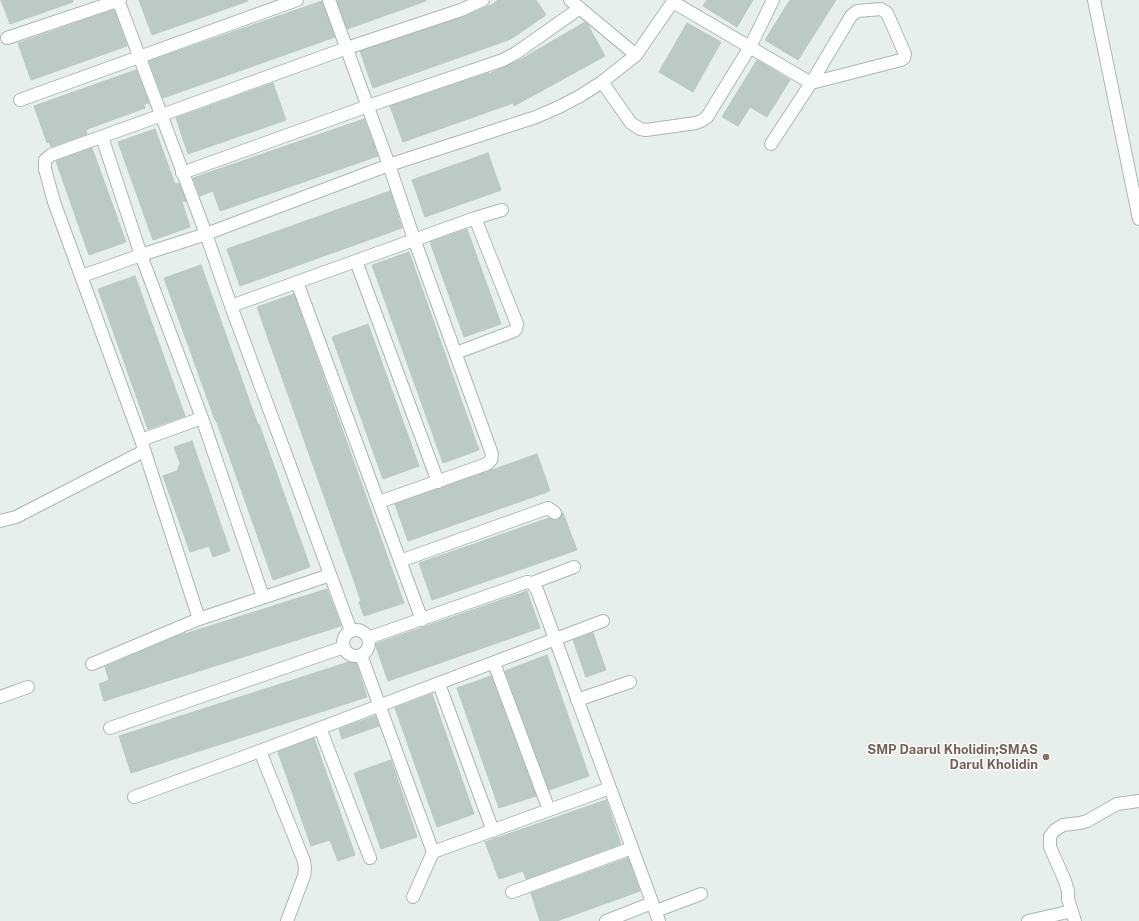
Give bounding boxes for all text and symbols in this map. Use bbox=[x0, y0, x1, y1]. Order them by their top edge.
place label: SMP Daarul Kholidin;SMAS Darul Kholidin bbox=[867, 742, 1038, 773]
marker: SMP Daarul Kholidin;SMAS Darul Kholidin bbox=[1041, 752, 1051, 762]

